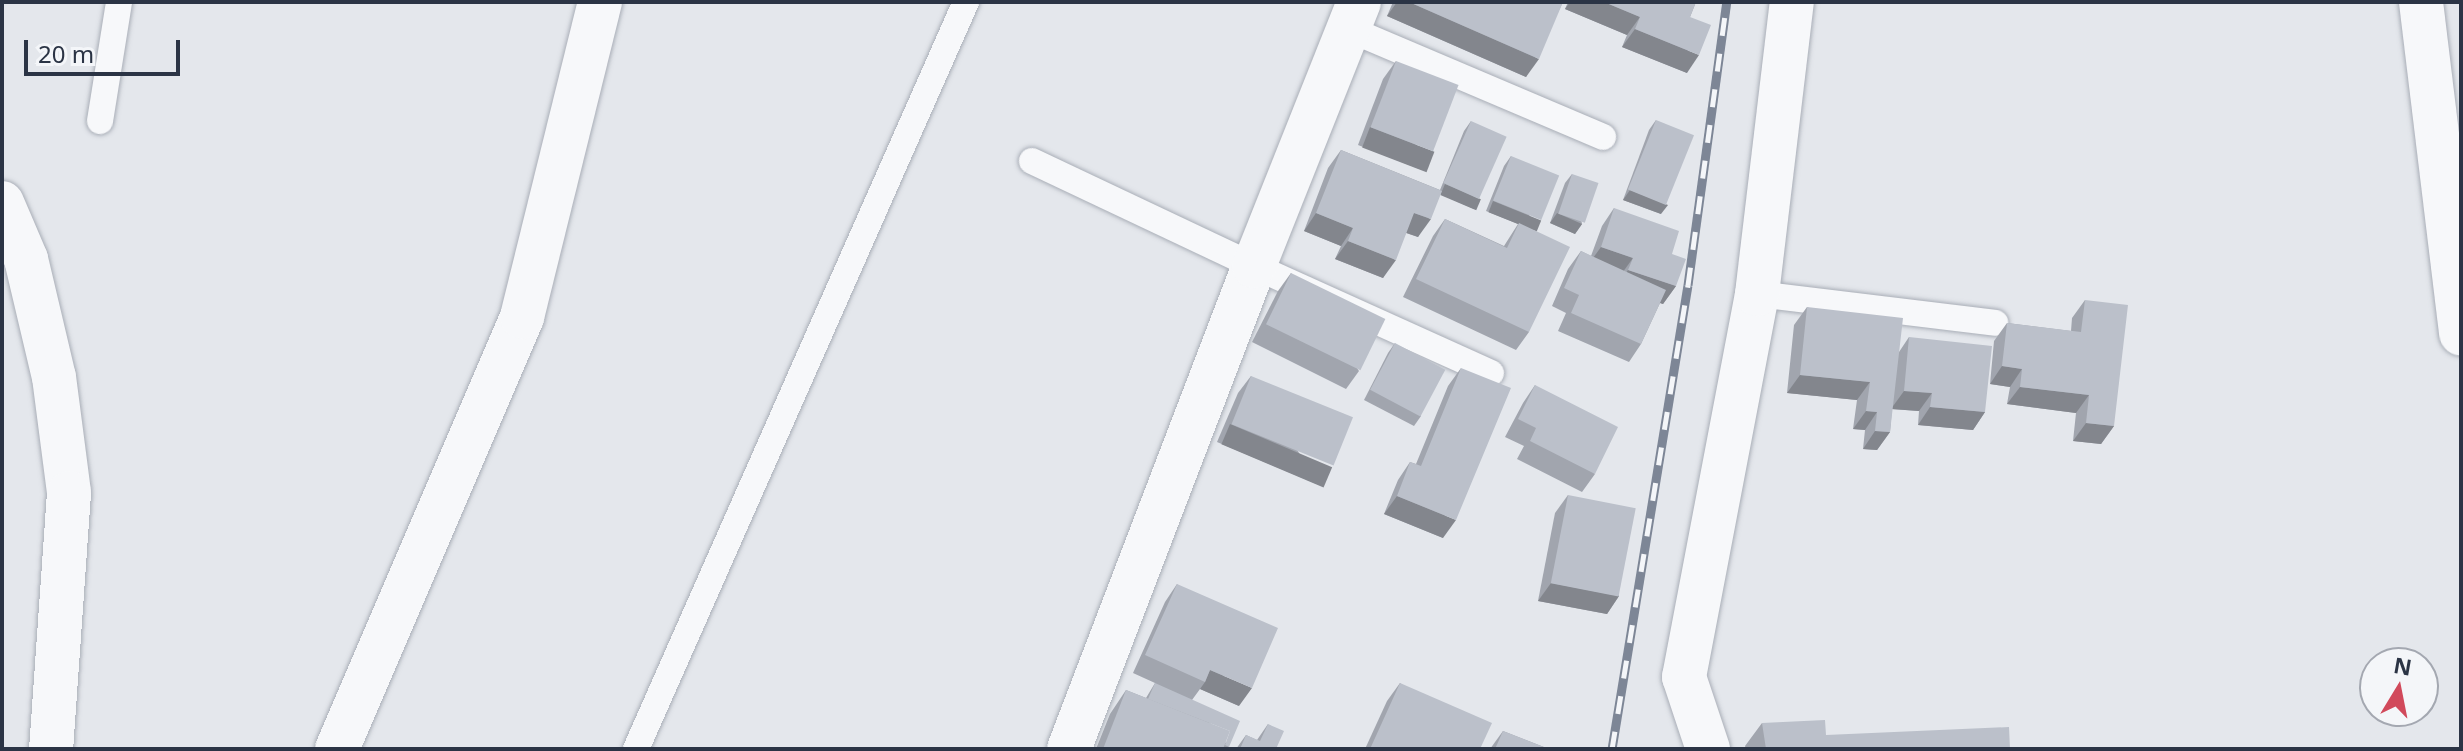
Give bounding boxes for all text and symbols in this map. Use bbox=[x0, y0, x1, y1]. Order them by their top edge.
scale bar bbox=[28, 24, 184, 74]
text: 20 m bbox=[38, 37, 94, 70]
north arrow bbox=[2359, 647, 2439, 727]
text: N bbox=[2391, 649, 2414, 682]

